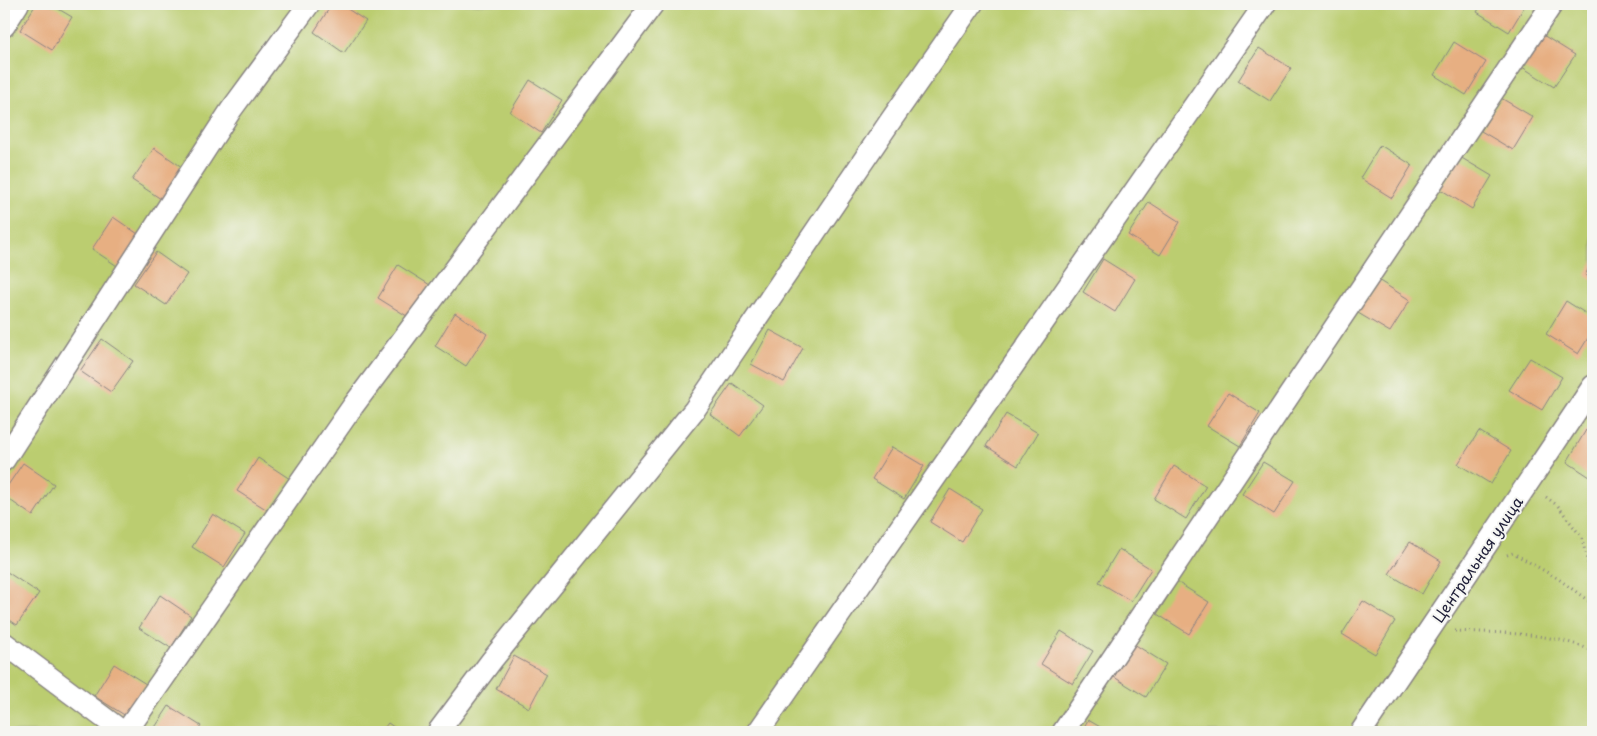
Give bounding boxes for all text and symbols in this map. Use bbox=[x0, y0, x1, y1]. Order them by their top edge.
street label: Центральная улица bbox=[1426, 491, 1528, 627]

